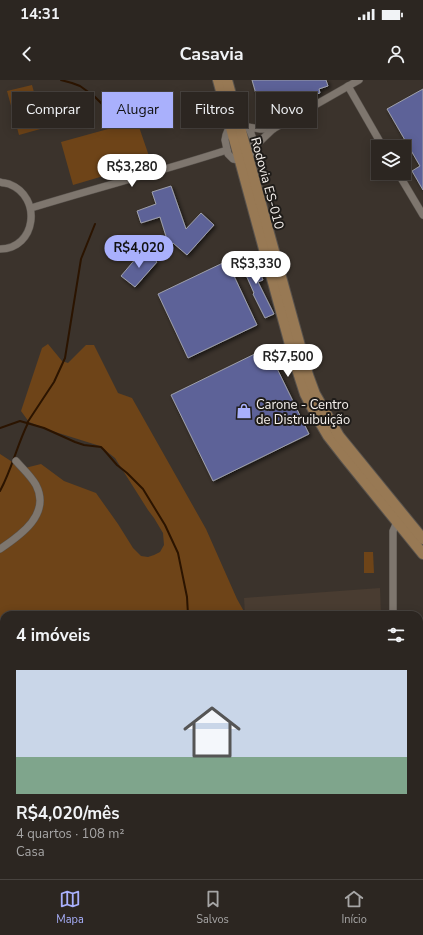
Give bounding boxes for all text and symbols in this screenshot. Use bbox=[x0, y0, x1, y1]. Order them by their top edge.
text: 14:31 bbox=[20, 4, 60, 24]
text: Casavia bbox=[179, 42, 244, 66]
icon: back bbox=[16, 43, 38, 65]
icon: person bbox=[385, 43, 407, 65]
chip: Comprar bbox=[12, 92, 94, 128]
chip: Alugar bbox=[102, 92, 173, 128]
chip: Filtros bbox=[181, 92, 248, 128]
chip: Novo bbox=[256, 92, 317, 128]
street label: Rodovia ES-010 bbox=[246, 135, 288, 232]
map controls bbox=[371, 140, 411, 180]
button: layers bbox=[371, 140, 411, 180]
pin: R$3,280 bbox=[95, 154, 169, 188]
text: R$3,280 bbox=[106, 158, 158, 176]
pin: R$4,020 bbox=[102, 235, 176, 269]
text: R$4,020 bbox=[113, 239, 165, 257]
pin: R$3,330 bbox=[219, 251, 293, 285]
text: R$3,330 bbox=[230, 255, 282, 273]
pin: R$7,500 bbox=[251, 344, 325, 378]
text: R$7,500 bbox=[262, 348, 314, 366]
place label: Carone - Centro de Distruibuição bbox=[256, 396, 350, 429]
shop icon: Carone - Centro de Distruibuição bbox=[235, 402, 253, 420]
text: 4 imóveis bbox=[16, 624, 90, 647]
icon: filters bbox=[385, 624, 407, 646]
icon: home bbox=[176, 696, 248, 768]
text: R$4,020/mês bbox=[16, 802, 120, 825]
text: 4 quartos · 108 m² bbox=[16, 825, 124, 843]
text: Casa bbox=[16, 843, 45, 861]
tab: Mapa bbox=[56, 888, 84, 927]
tab: Salvos bbox=[196, 888, 229, 927]
tab: Início bbox=[341, 888, 367, 927]

